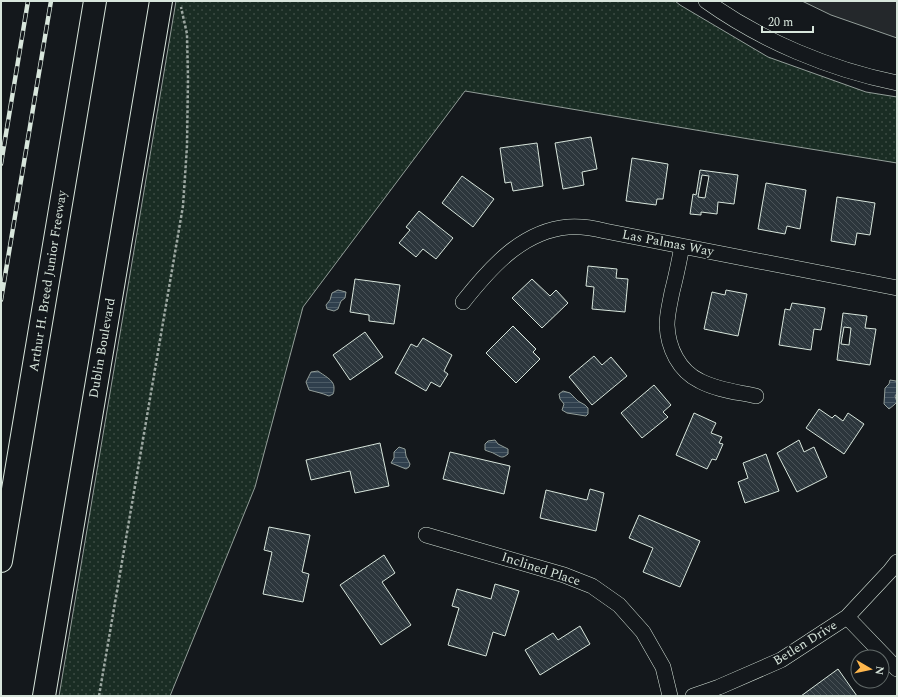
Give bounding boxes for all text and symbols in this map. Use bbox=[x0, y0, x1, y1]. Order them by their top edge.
scale bar bbox=[762, 8, 813, 34]
text: 20 m bbox=[768, 13, 793, 32]
street label: Arthur H. Breed Junior Freeway bbox=[24, 188, 72, 373]
street label: Las Palmas Way bbox=[620, 224, 716, 262]
street label: Dublin Boulevard bbox=[83, 296, 121, 400]
street label: Inclined Place bbox=[499, 547, 583, 591]
street label: Betlen Drive bbox=[769, 615, 841, 671]
north arrow bbox=[850, 649, 890, 689]
text: N bbox=[870, 665, 888, 676]

